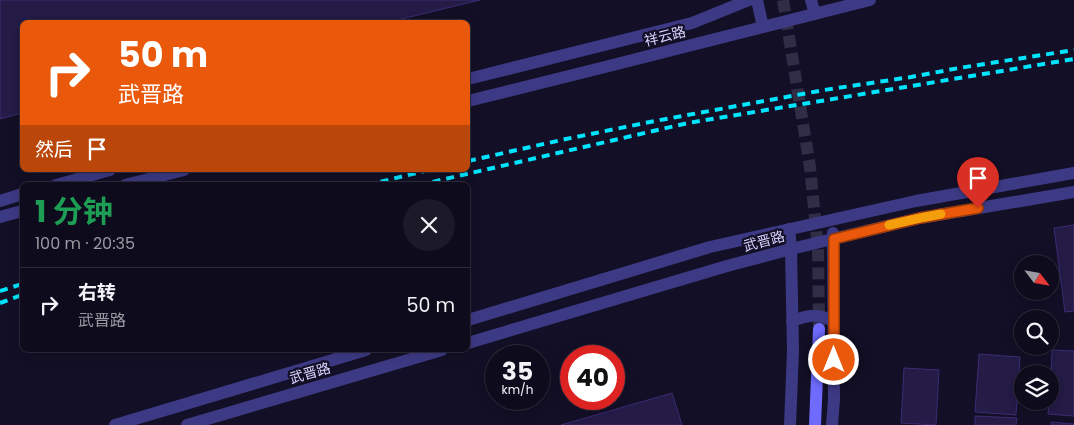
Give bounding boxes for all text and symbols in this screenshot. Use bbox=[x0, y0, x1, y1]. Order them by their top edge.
street label: 祥云路 bbox=[642, 21, 688, 51]
text: 50 m bbox=[118, 30, 208, 79]
icon: right bbox=[35, 40, 100, 105]
text: 武晋路 bbox=[118, 79, 184, 110]
icon: arrive bbox=[83, 135, 111, 163]
text: 然后 bbox=[35, 136, 73, 163]
pin bbox=[957, 157, 999, 208]
icon: arrive bbox=[964, 164, 992, 192]
text: 1 分钟 bbox=[35, 190, 113, 233]
button: close bbox=[403, 199, 455, 251]
street label: 武晋路 bbox=[741, 226, 787, 256]
text: 100 m · 20:35 bbox=[35, 232, 135, 255]
north arrow bbox=[1014, 255, 1059, 300]
map controls bbox=[1014, 255, 1059, 410]
text: 右转 bbox=[78, 279, 116, 306]
icon: right bbox=[35, 291, 63, 319]
text: 50 m bbox=[406, 292, 455, 319]
text: 武晋路 bbox=[78, 309, 126, 332]
button: search bbox=[1014, 310, 1059, 355]
position arrow bbox=[807, 333, 859, 385]
speed limit sign: 40 bbox=[560, 345, 625, 410]
text: 35 bbox=[502, 354, 533, 389]
street label: 武晋路 bbox=[287, 358, 333, 388]
button: layers bbox=[1014, 365, 1059, 410]
text: km/h bbox=[502, 381, 533, 398]

